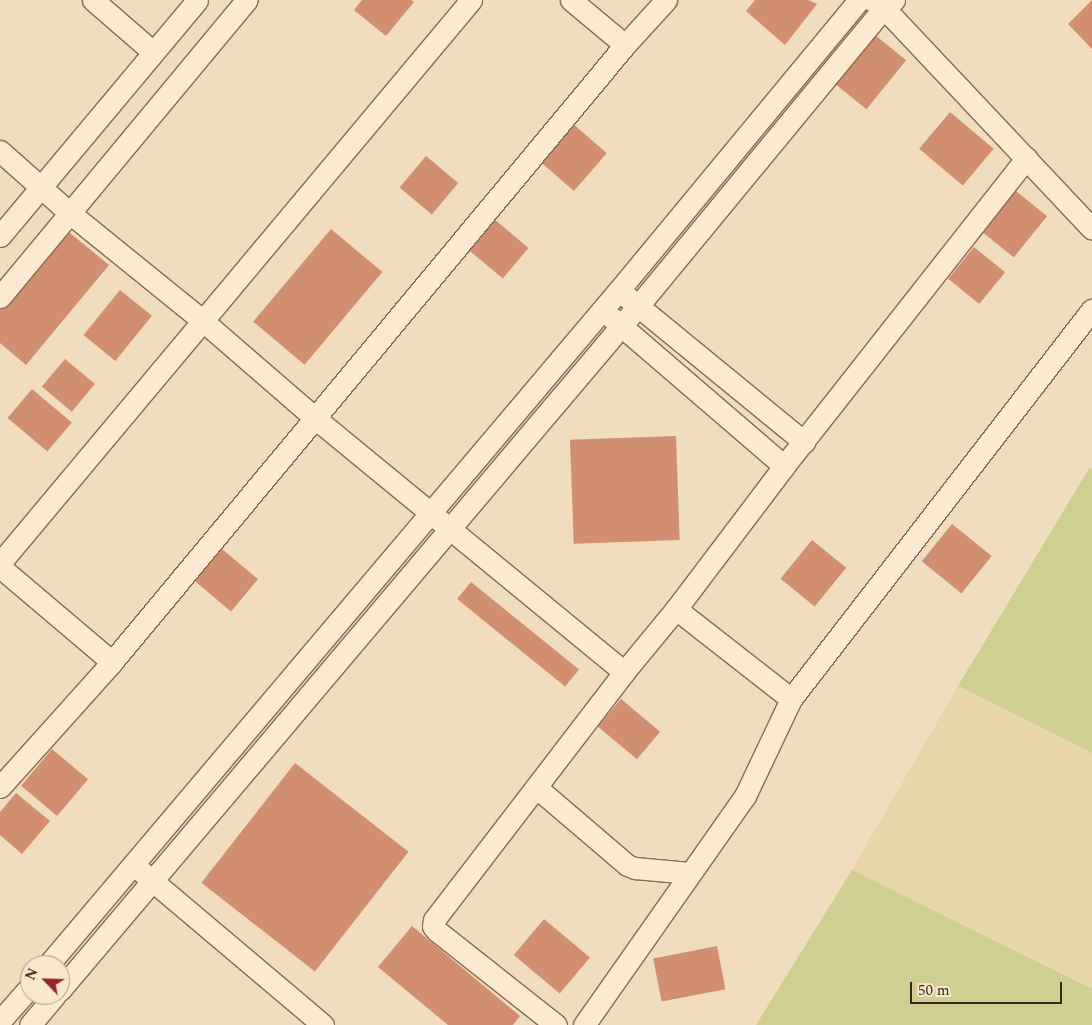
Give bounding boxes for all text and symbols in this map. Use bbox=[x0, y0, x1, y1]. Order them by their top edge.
north arrow bbox=[20, 955, 70, 1005]
text: N bbox=[20, 965, 44, 984]
scale bar bbox=[912, 972, 1064, 1004]
text: 50 m bbox=[918, 979, 950, 1002]

